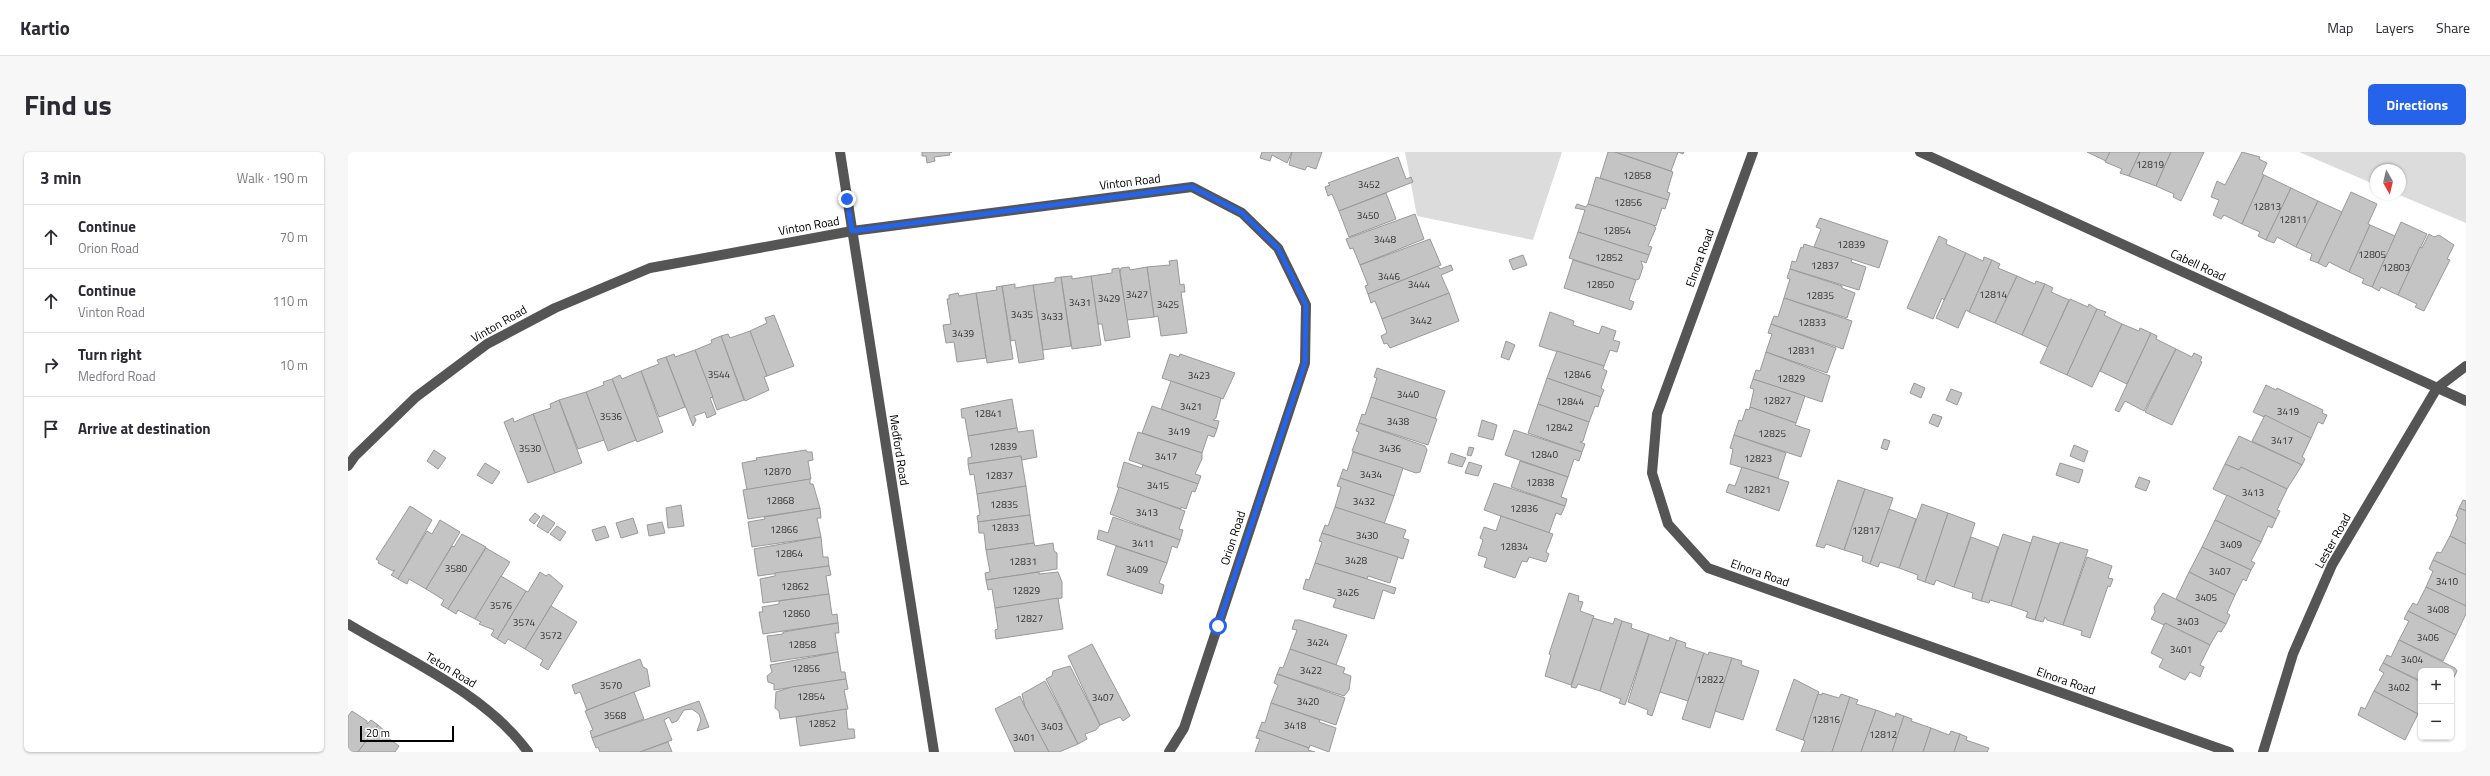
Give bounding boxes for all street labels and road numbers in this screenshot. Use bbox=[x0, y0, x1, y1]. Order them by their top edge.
street label: Vinton Road bbox=[1098, 168, 1162, 195]
street label: Vinton Road bbox=[777, 211, 841, 240]
street label: Elnora Road bbox=[1680, 226, 1719, 290]
street label: Cabell Road bbox=[2167, 243, 2229, 286]
street label: Vinton Road bbox=[467, 300, 530, 347]
street label: Medford Road bbox=[885, 413, 914, 487]
street label: Orion Road bbox=[1215, 508, 1250, 567]
street label: Lester Road bbox=[2310, 510, 2356, 572]
street label: Elnora Road bbox=[1728, 554, 1792, 591]
street label: Teton Road bbox=[422, 647, 481, 692]
street label: Elnora Road bbox=[2034, 662, 2098, 699]

